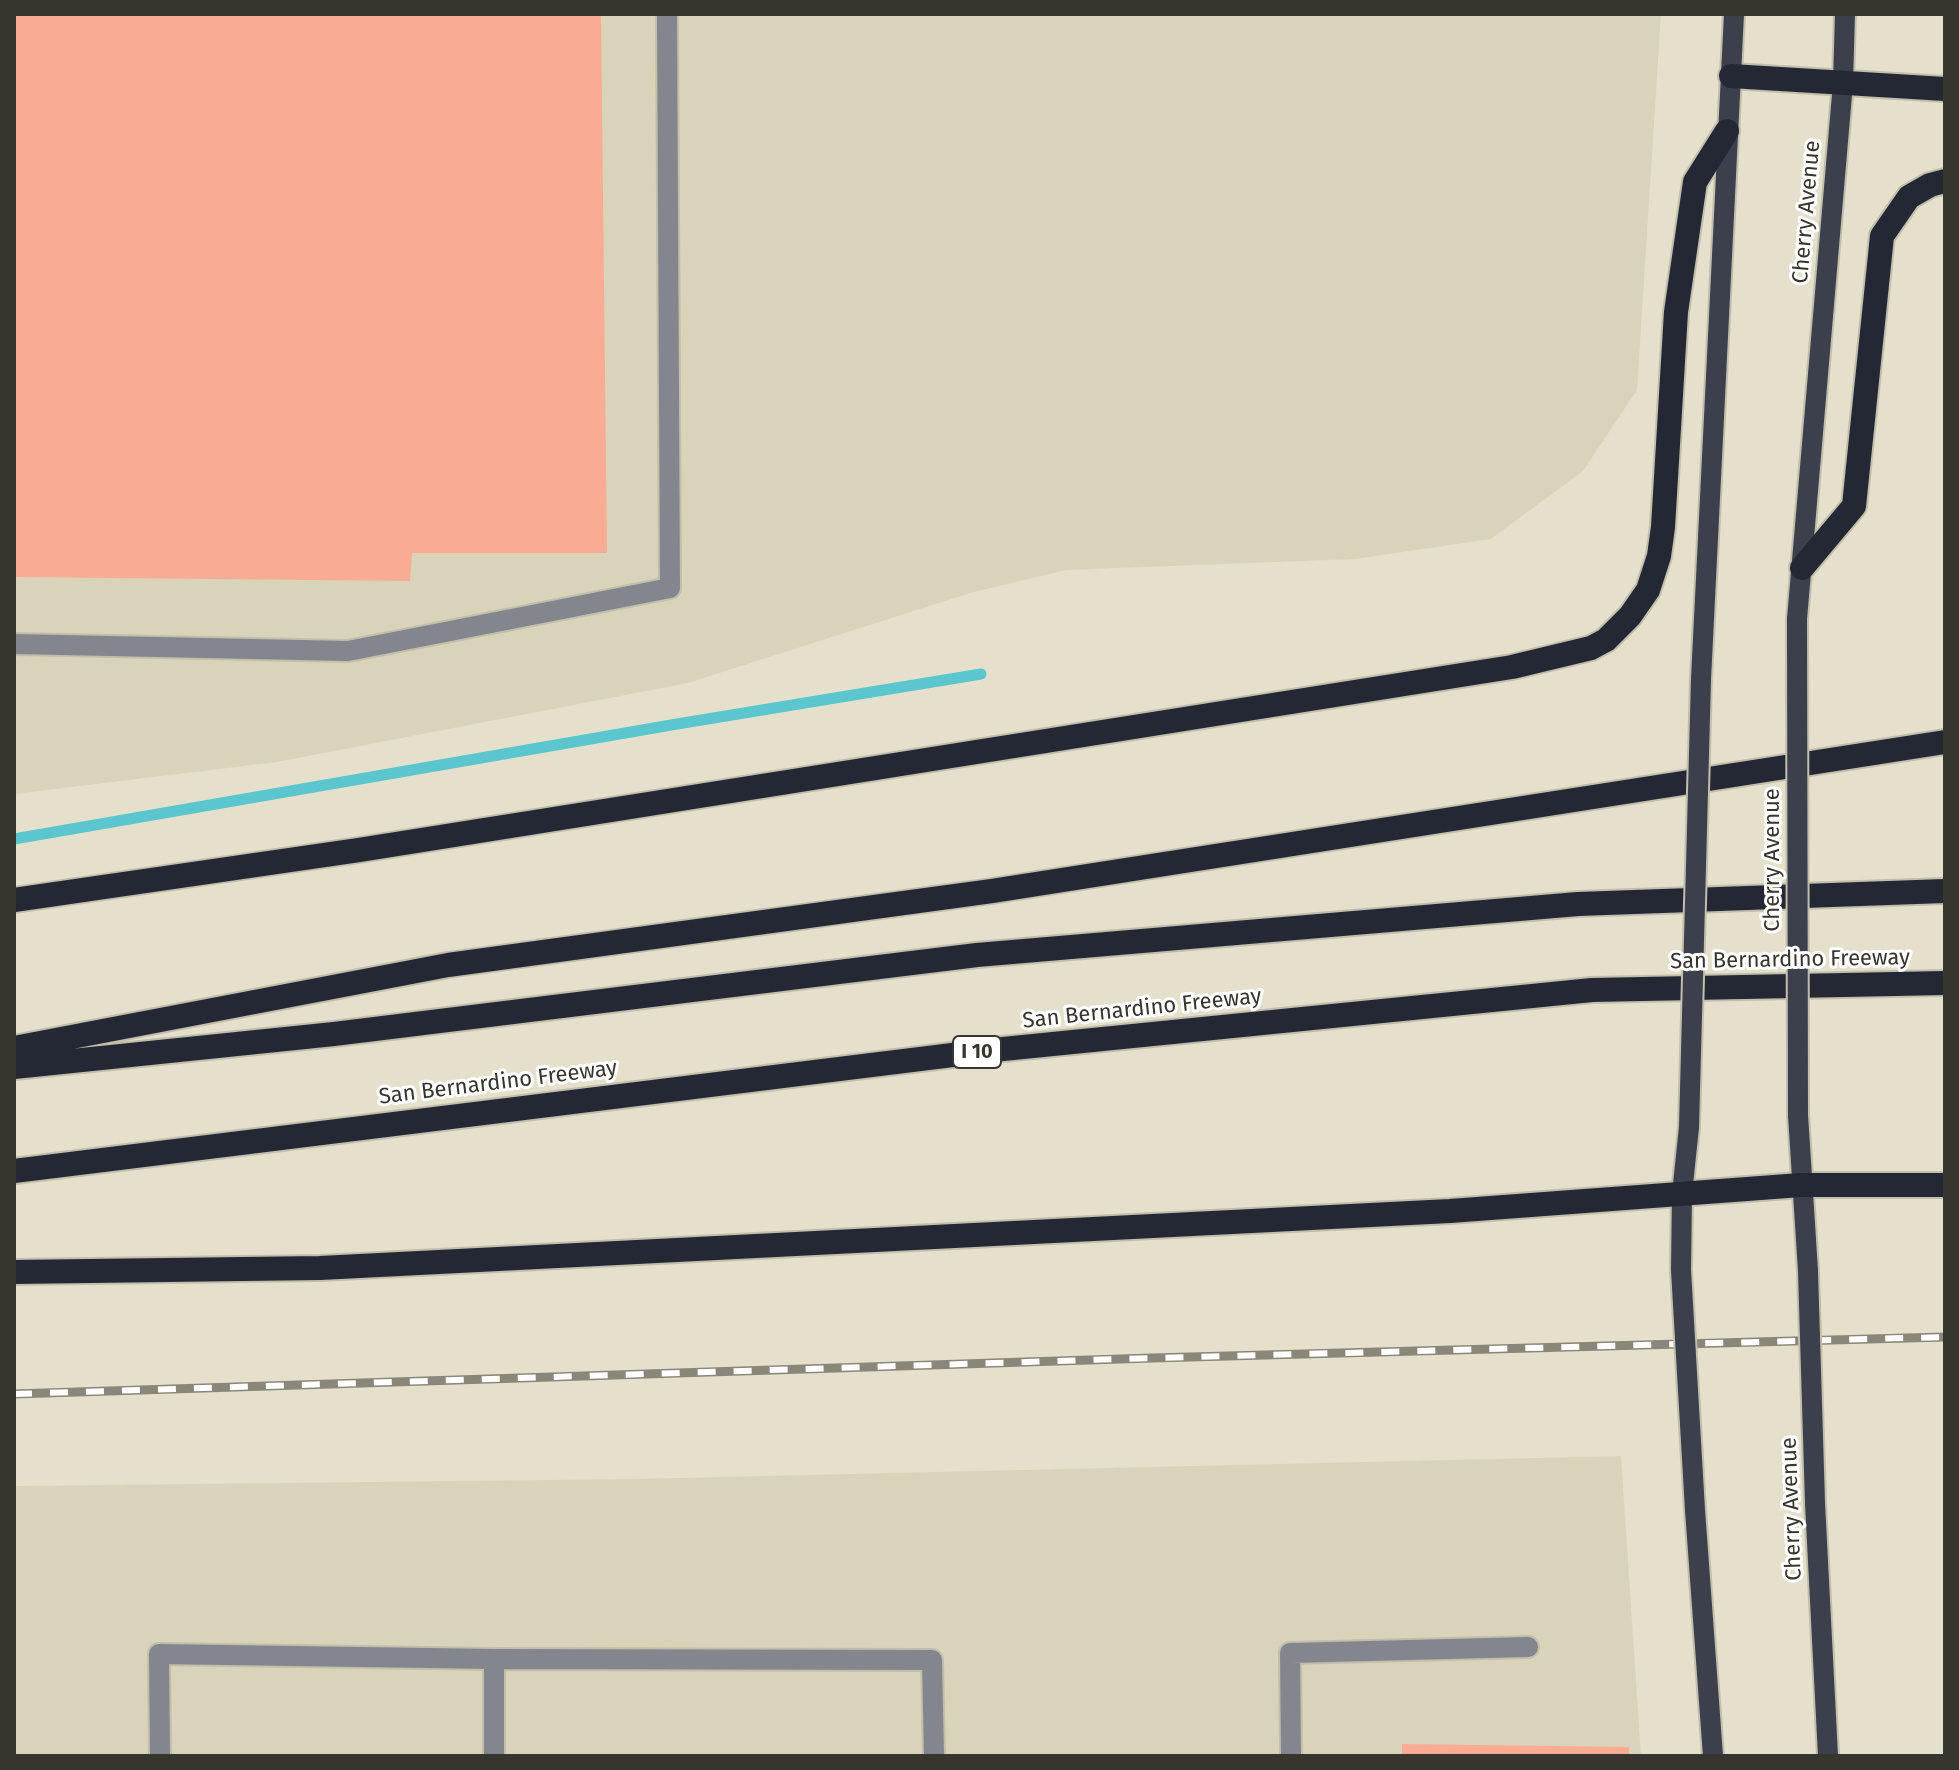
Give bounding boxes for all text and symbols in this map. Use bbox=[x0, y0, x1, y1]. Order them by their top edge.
street label: Cherry Avenue bbox=[1788, 139, 1826, 285]
street label: Cherry Avenue bbox=[1760, 788, 1786, 932]
street label: San Bernardino Freeway bbox=[1670, 945, 1910, 975]
street label: San Bernardino Freeway bbox=[1021, 983, 1263, 1035]
road number: I 10 bbox=[953, 1036, 1001, 1068]
street label: San Bernardino Freeway bbox=[377, 1055, 619, 1111]
street label: Cherry Avenue bbox=[1776, 1437, 1808, 1581]

